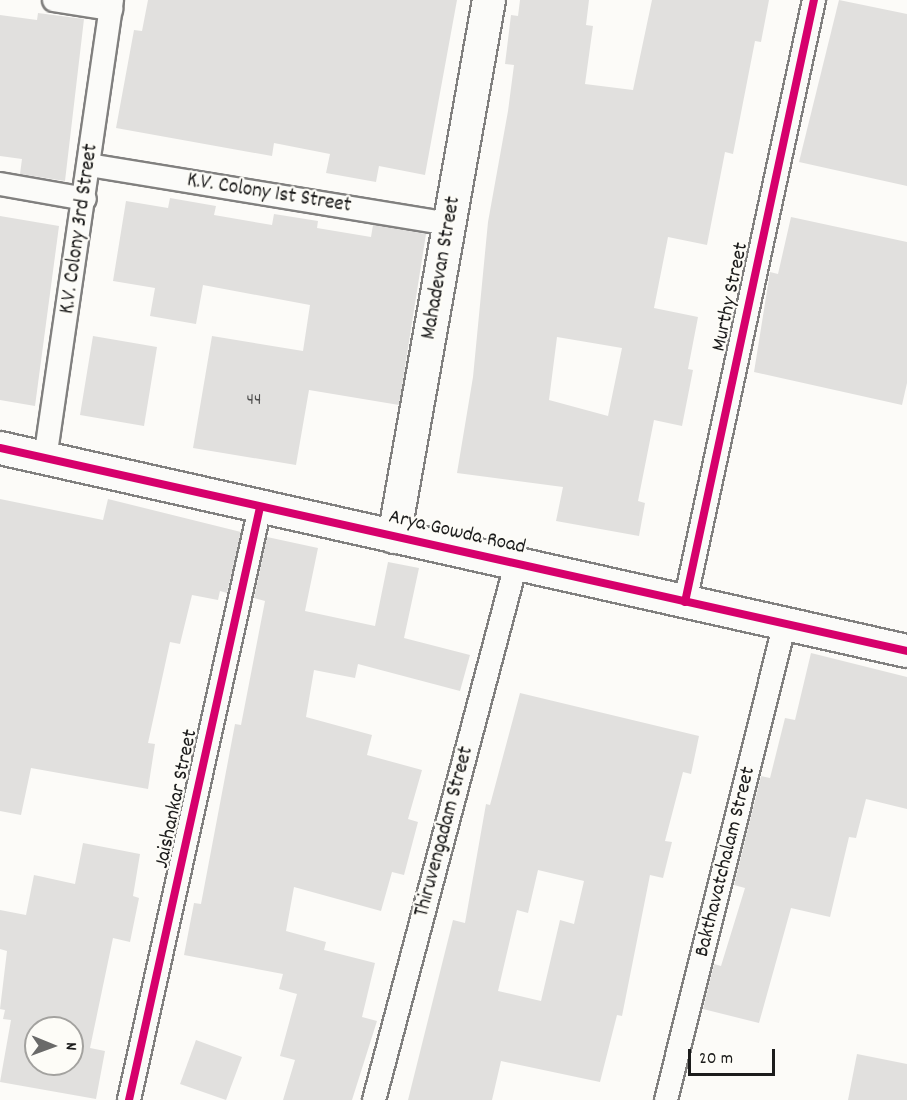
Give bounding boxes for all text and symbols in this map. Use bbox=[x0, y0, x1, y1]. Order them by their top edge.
street label: K.V. Colony 3rd Street bbox=[56, 142, 104, 316]
street label: K.V. Colony 1st Street bbox=[185, 169, 353, 219]
street label: Mahadevan Street bbox=[417, 194, 467, 342]
street label: Murthy Street bbox=[707, 240, 755, 354]
house number: 44 bbox=[247, 390, 261, 412]
street label: Arya Gowda Road bbox=[386, 505, 528, 561]
street label: Jaishankar Street bbox=[150, 727, 204, 871]
street label: Thiruvengadam Street bbox=[410, 744, 480, 920]
street label: Bakthavatchalam Street bbox=[690, 764, 762, 960]
north arrow bbox=[24, 1016, 84, 1076]
scale bar bbox=[691, 1037, 778, 1075]
text: N bbox=[59, 1042, 82, 1050]
text: 20 m bbox=[699, 1047, 733, 1072]

